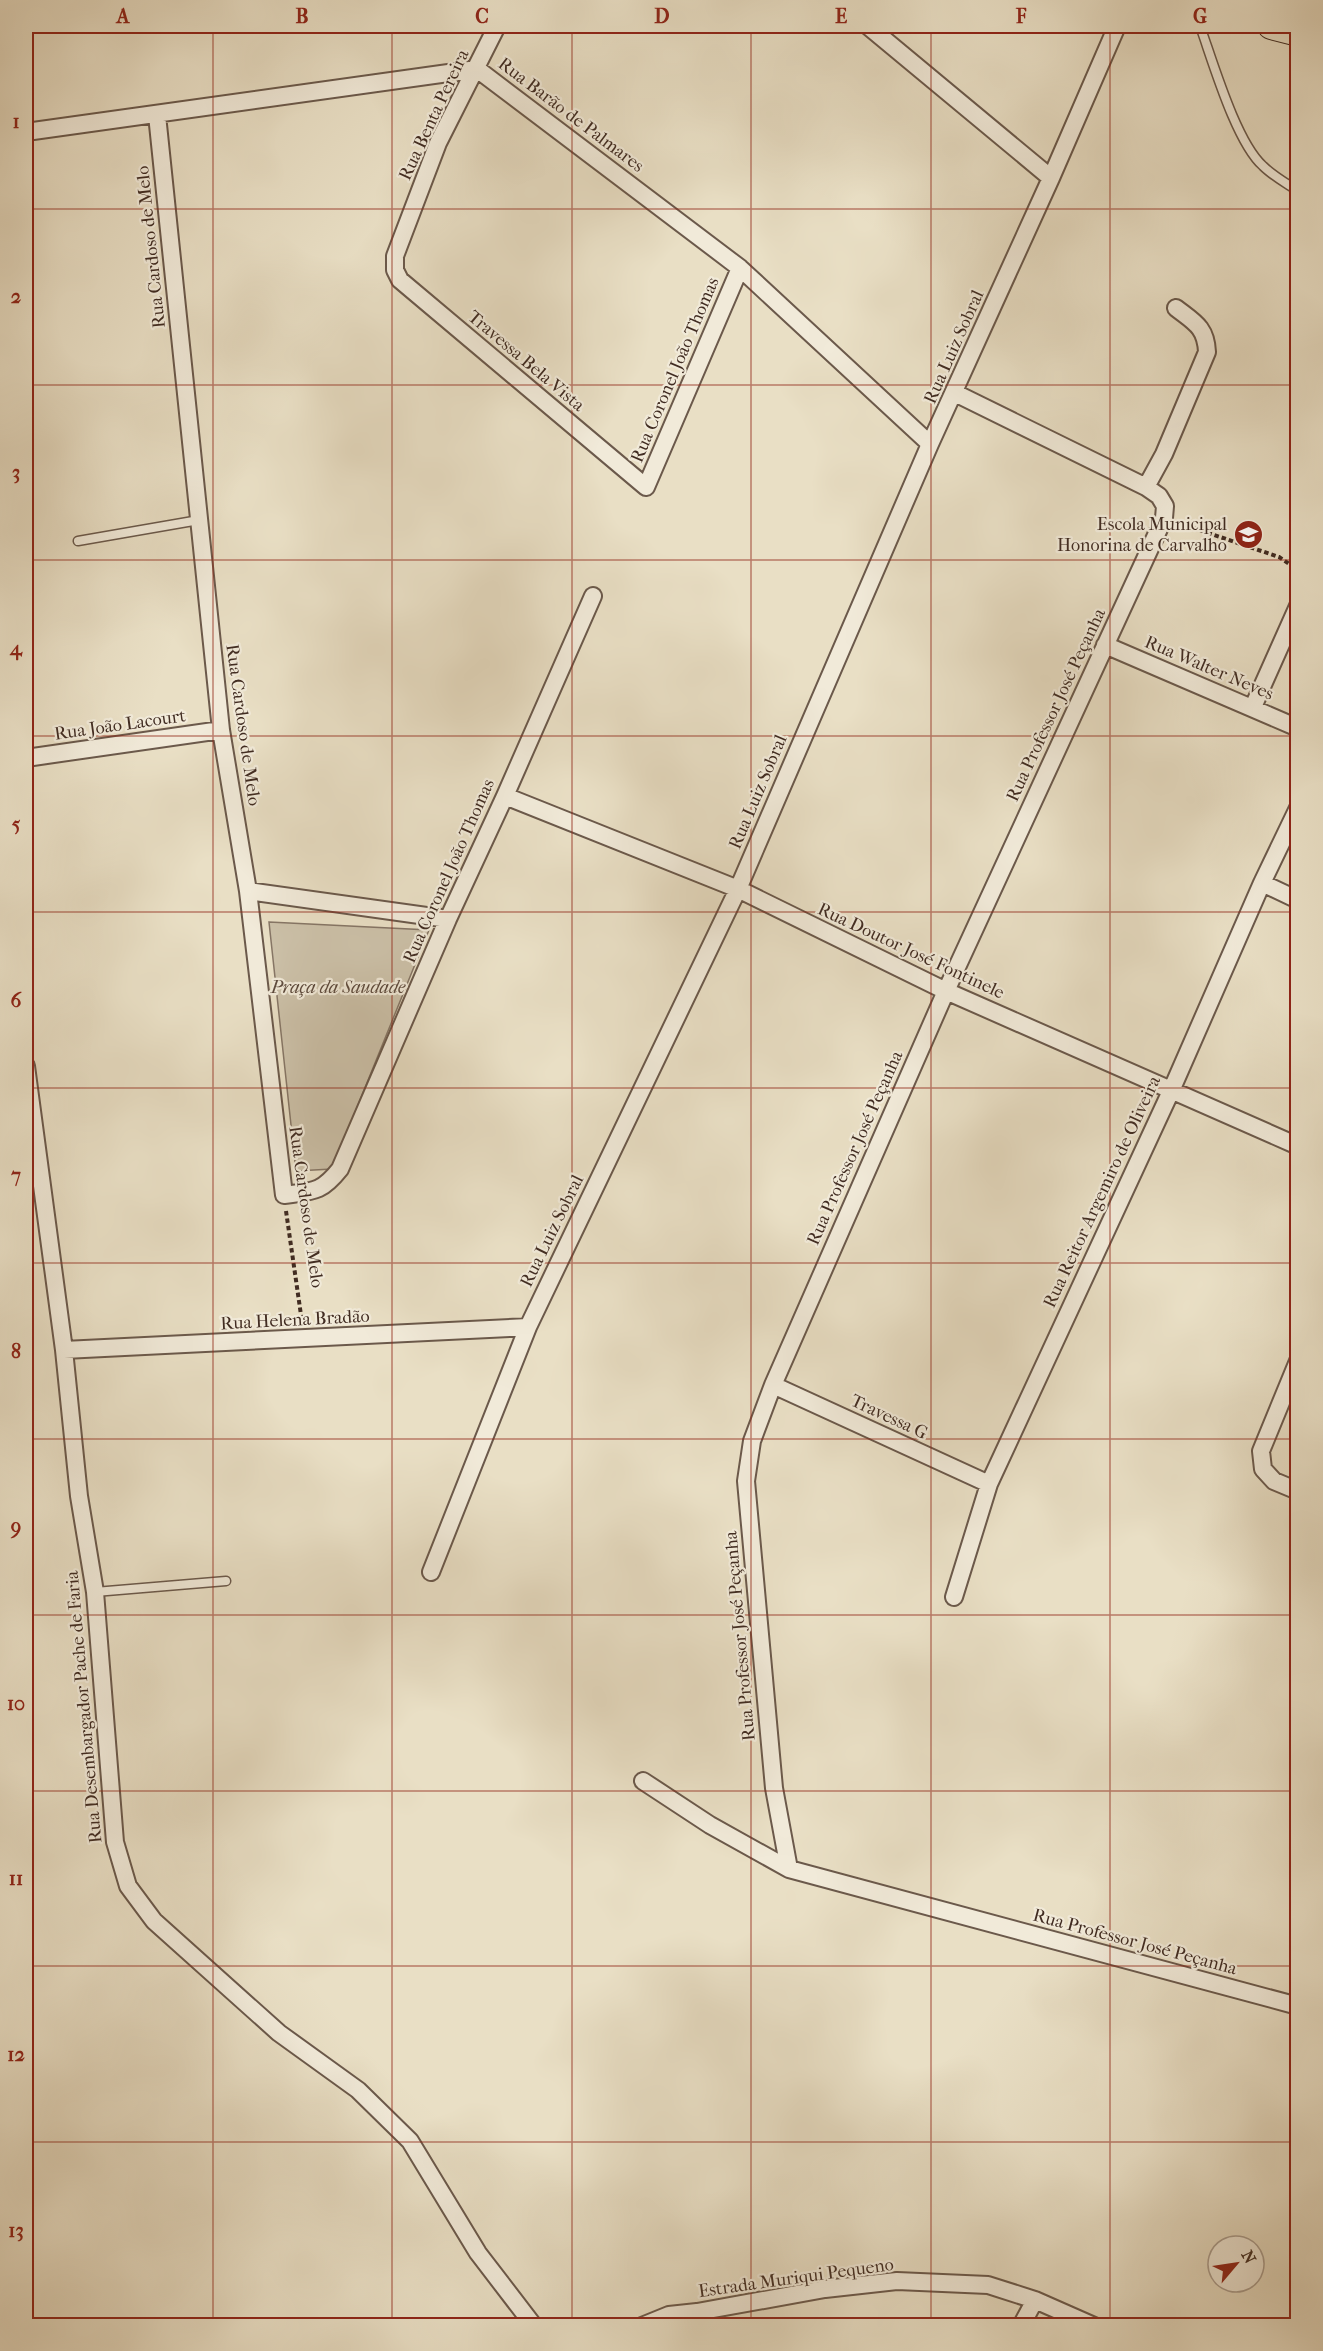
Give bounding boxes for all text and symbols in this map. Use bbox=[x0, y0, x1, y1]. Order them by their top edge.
text: A bbox=[115, 5, 131, 28]
text: B bbox=[295, 5, 309, 28]
text: C bbox=[475, 5, 489, 28]
text: D bbox=[654, 5, 670, 28]
text: E bbox=[835, 5, 847, 28]
text: F bbox=[1015, 5, 1027, 28]
text: G bbox=[1193, 5, 1207, 28]
street label: Rua Benta Pereira bbox=[395, 46, 474, 184]
street label: Rua Barão de Palmares bbox=[494, 53, 648, 177]
text: 1 bbox=[12, 110, 20, 133]
street label: Rua Cardoso de Melo bbox=[132, 165, 170, 329]
street label: Rua Coronel João Thomas bbox=[626, 274, 724, 466]
text: 2 bbox=[11, 285, 21, 308]
street label: Rua Luiz Sobral bbox=[920, 287, 988, 407]
street label: Travessa Bela Vista bbox=[463, 306, 589, 416]
text: 3 bbox=[12, 461, 20, 484]
place label: Escola Municipal Honorina de Carvalho bbox=[1057, 514, 1227, 556]
school or university icon: Escola Municipal Honorina de Carvalho bbox=[1232, 518, 1264, 550]
street label: Rua Professor José Peçanha bbox=[1002, 605, 1110, 805]
street label: Rua Walter Neves bbox=[1141, 631, 1277, 705]
text: 4 bbox=[9, 637, 23, 661]
street label: Rua Cardoso de Melo bbox=[221, 643, 265, 807]
street label: Rua João Lacourt bbox=[53, 705, 188, 745]
street label: Rua Luiz Sobral bbox=[725, 732, 791, 852]
street label: Rua Coronel João Thomas bbox=[399, 775, 499, 966]
text: 5 bbox=[12, 813, 21, 836]
street label: Rua Doutor José Fontinele bbox=[814, 898, 1008, 1004]
park label: Praça da Saudade bbox=[270, 977, 406, 998]
text: 6 bbox=[11, 989, 23, 1012]
street label: Rua Professor José Peçanha bbox=[803, 1047, 908, 1248]
street label: Rua Reitor Argemiro de Oliveira bbox=[1039, 1072, 1165, 1311]
street label: Rua Cardoso de Melo bbox=[284, 1125, 328, 1289]
text: 7 bbox=[10, 1164, 21, 1187]
street label: Rua Luiz Sobral bbox=[516, 1172, 588, 1290]
street label: Rua Helena Bradão bbox=[220, 1306, 370, 1334]
text: 8 bbox=[11, 1340, 21, 1363]
street label: Travessa G bbox=[847, 1390, 931, 1444]
text: 9 bbox=[10, 1516, 21, 1539]
street label: Rua Professor José Peçanha bbox=[720, 1530, 760, 1742]
street label: Rua Desembargador Pache de Faria bbox=[62, 1569, 106, 1844]
text: 10 bbox=[7, 1692, 25, 1715]
text: 11 bbox=[9, 1867, 23, 1890]
street label: Rua Professor José Peçanha bbox=[1031, 1905, 1240, 1980]
text: 12 bbox=[7, 2043, 25, 2066]
text: 13 bbox=[8, 2219, 24, 2242]
north arrow bbox=[1206, 2234, 1266, 2294]
text: N bbox=[1237, 2247, 1260, 2268]
street label: Estrada Muriqui Pequeno bbox=[697, 2254, 895, 2302]

